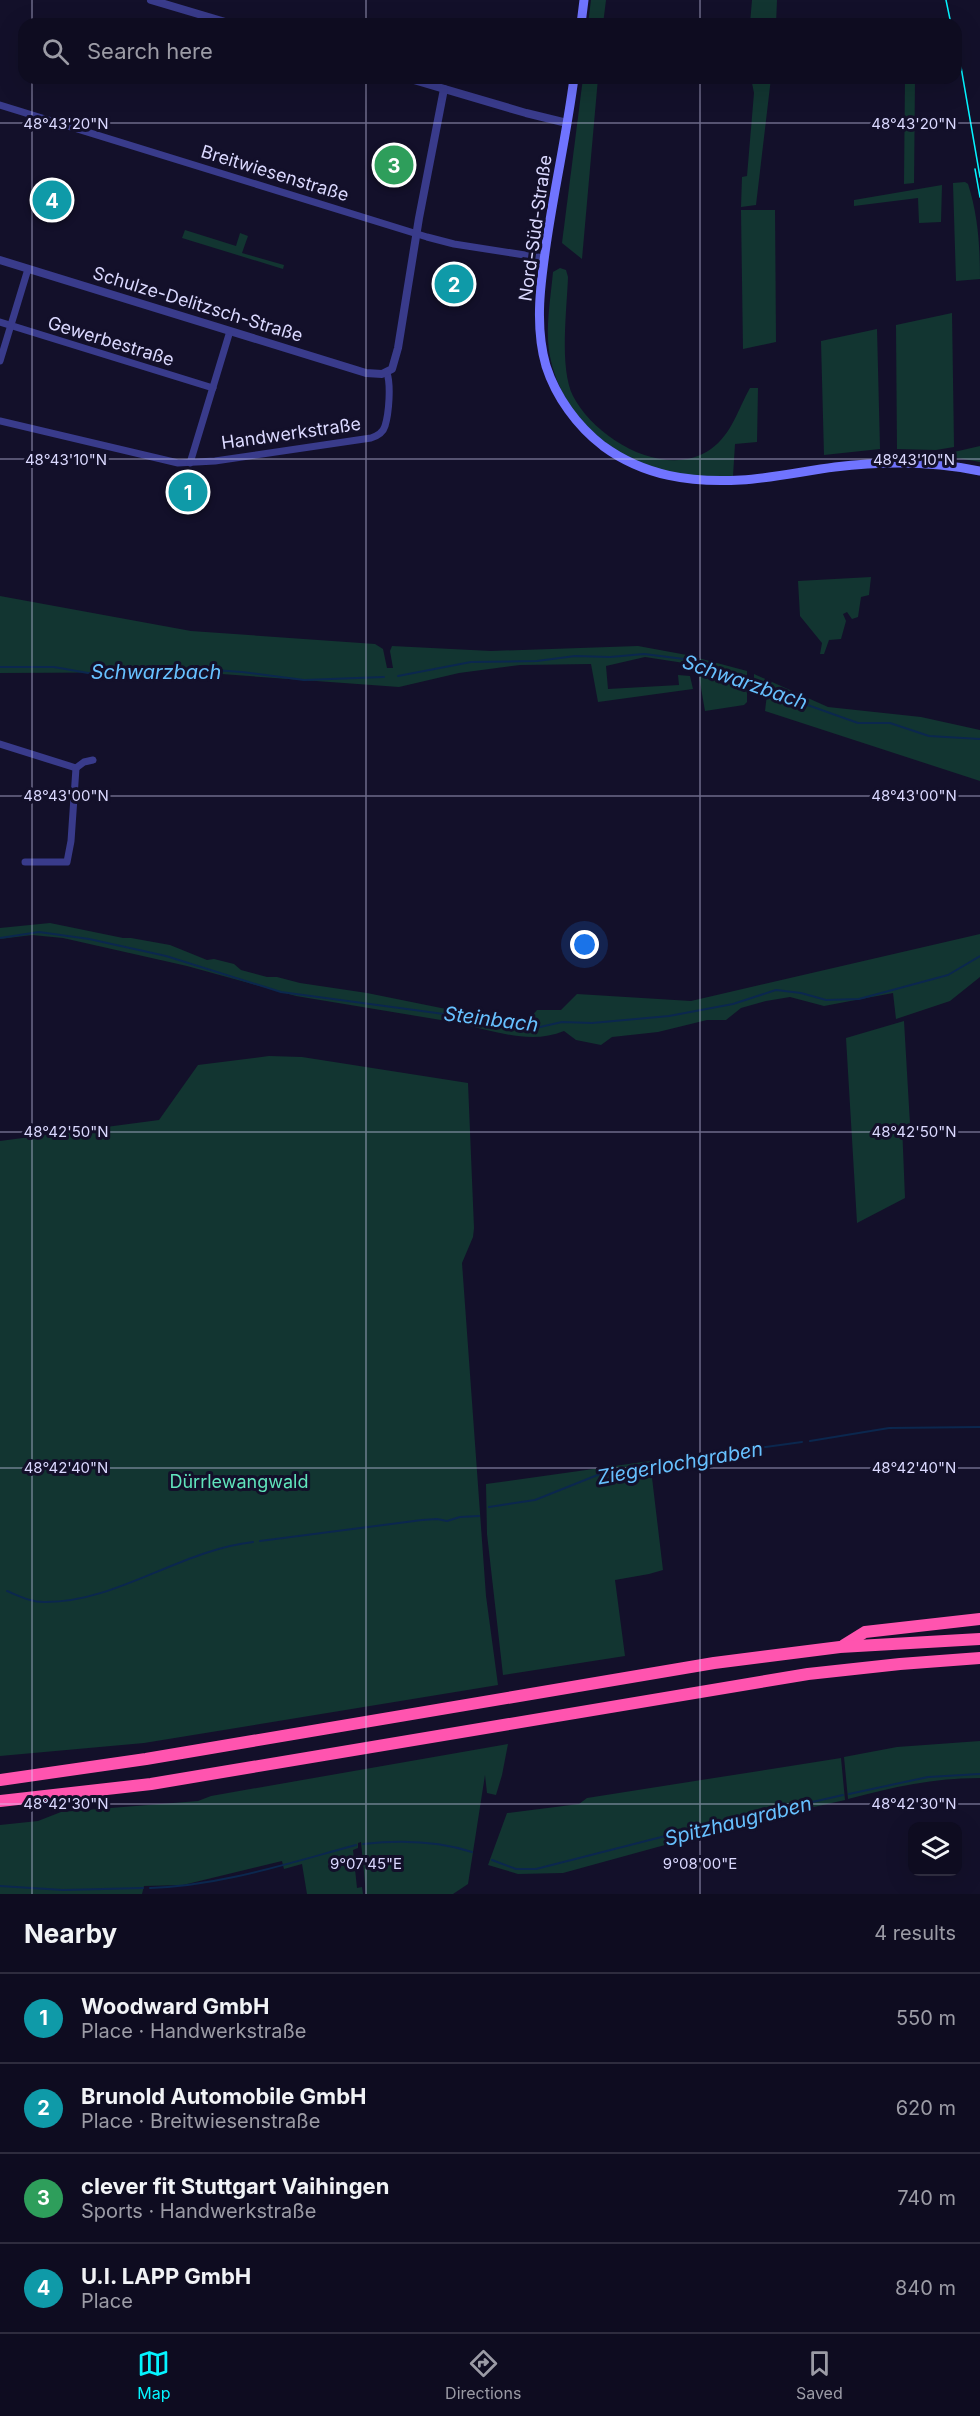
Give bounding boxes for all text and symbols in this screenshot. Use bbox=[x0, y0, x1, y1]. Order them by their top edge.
search box bbox=[18, 18, 962, 84]
icon: search bbox=[39, 35, 72, 68]
text: Search here bbox=[87, 38, 213, 64]
text: 48°43'20"N bbox=[23, 114, 109, 133]
text: 48°43'20"N bbox=[871, 114, 957, 133]
street label: Breitwiesenstraße bbox=[199, 141, 351, 205]
pin: 3 bbox=[374, 142, 414, 188]
street label: Nord-Süd-Straße bbox=[514, 153, 556, 303]
pin: 4 bbox=[32, 178, 72, 222]
street label: Schulze-Delitzsch-Straße bbox=[90, 262, 306, 346]
pin: 2 bbox=[434, 262, 474, 306]
street label: Gewerbestraße bbox=[45, 312, 177, 370]
street label: Handwerkstraße bbox=[220, 413, 362, 453]
text: 48°43'10"N bbox=[25, 450, 107, 469]
text: 48°43'10"N bbox=[873, 450, 955, 469]
pin: 1 bbox=[168, 470, 207, 514]
water label: Schwarzbach bbox=[679, 649, 811, 715]
water label: Schwarzbach bbox=[91, 660, 221, 684]
text: 48°43'00"N bbox=[23, 786, 109, 805]
text: 48°43'00"N bbox=[871, 786, 957, 805]
your location bbox=[570, 930, 599, 959]
water label: Steinbach bbox=[442, 1001, 540, 1037]
text: 48°42'50"N bbox=[23, 1122, 109, 1141]
text: 48°42'50"N bbox=[871, 1122, 957, 1141]
water label: Ziegerlochgraben bbox=[595, 1437, 765, 1489]
text: 48°42'40"N bbox=[24, 1458, 108, 1477]
text: 48°42'40"N bbox=[872, 1458, 956, 1477]
park label: Dürrlewangwald bbox=[169, 1471, 309, 1492]
water label: Spitzhaugraben bbox=[662, 1791, 814, 1851]
text: 48°42'30"N bbox=[23, 1794, 109, 1813]
text: 48°42'30"N bbox=[871, 1794, 957, 1813]
map controls bbox=[908, 1822, 962, 1876]
button: layers bbox=[908, 1822, 962, 1876]
text: 9°07'45"E bbox=[330, 1854, 402, 1873]
text: 9°08'00"E bbox=[663, 1854, 737, 1873]
text: Nearby bbox=[24, 1918, 117, 1949]
text: 4 results bbox=[874, 1921, 956, 1945]
text: Woodward GmbH bbox=[81, 1993, 269, 2019]
text: 1 bbox=[39, 2006, 48, 2030]
text: 550 m bbox=[896, 2006, 956, 2030]
text: Place · Handwerkstraße bbox=[81, 2019, 306, 2043]
text: Brunold Automobile GmbH bbox=[81, 2083, 366, 2109]
text: 2 bbox=[37, 2096, 50, 2120]
text: 620 m bbox=[896, 2096, 956, 2120]
text: Place · Breitwiesenstraße bbox=[81, 2109, 320, 2133]
text: clever fit Stuttgart Vaihingen bbox=[81, 2173, 389, 2199]
text: 3 bbox=[37, 2186, 50, 2210]
text: 740 m bbox=[897, 2186, 956, 2210]
text: Sports · Handwerkstraße bbox=[81, 2199, 316, 2223]
text: U.I. LAPP GmbH bbox=[81, 2263, 251, 2289]
text: 4 bbox=[37, 2276, 50, 2300]
text: 840 m bbox=[895, 2276, 956, 2300]
text: Place bbox=[81, 2289, 133, 2313]
tab: Map bbox=[137, 2347, 171, 2403]
tab: Directions bbox=[445, 2347, 521, 2403]
tab: Saved bbox=[796, 2347, 843, 2403]

